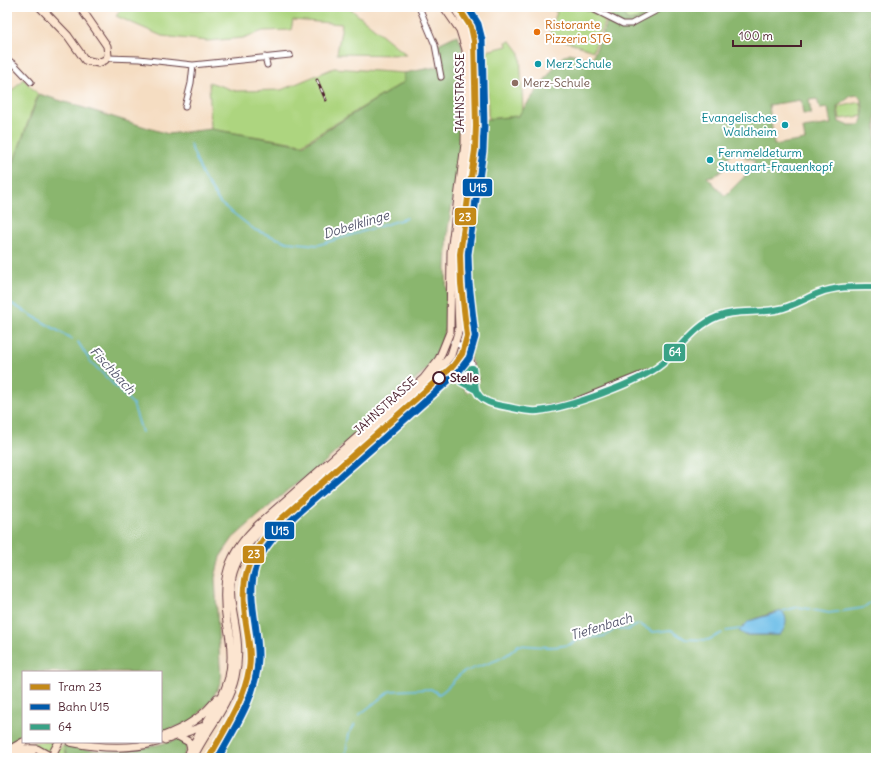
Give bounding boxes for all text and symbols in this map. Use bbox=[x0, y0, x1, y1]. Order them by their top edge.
place label: Ristorante Pizzeria STG bbox=[545, 17, 612, 46]
scale bar bbox=[733, 22, 801, 48]
marker: Ristorante Pizzeria STG bbox=[532, 27, 542, 37]
text: 100 m bbox=[739, 28, 773, 43]
street label: JAHNSTRASSE bbox=[452, 53, 467, 133]
place label: Merz Schule bbox=[546, 56, 611, 71]
marker: Merz Schule bbox=[533, 59, 543, 69]
place label: Merz-Schule bbox=[523, 75, 590, 90]
marker: Merz-Schule bbox=[510, 78, 520, 88]
place label: Evangelisches Waldheim bbox=[702, 110, 777, 139]
marker: Evangelisches Waldheim bbox=[780, 120, 790, 130]
place label: Fernmeldeturm Stuttgart-Frauenkopf bbox=[718, 145, 834, 174]
marker: Fernmeldeturm Stuttgart-Frauenkopf bbox=[705, 155, 715, 165]
line badge: U15 bbox=[462, 178, 493, 197]
text: U15 bbox=[469, 181, 487, 195]
water label: Dobelklinge bbox=[321, 206, 392, 243]
line badge: 23 bbox=[454, 207, 477, 226]
text: 23 bbox=[459, 210, 471, 224]
water label: Fischbach bbox=[86, 343, 139, 398]
line badge: 64 bbox=[663, 343, 686, 362]
text: 64 bbox=[669, 345, 682, 359]
place label: Stelle bbox=[450, 370, 479, 385]
marker: Stelle bbox=[432, 371, 446, 385]
street label: JAHNSTRASSE bbox=[350, 373, 419, 438]
line badge: U15 bbox=[264, 521, 295, 540]
text: U15 bbox=[271, 524, 289, 538]
line badge: 23 bbox=[242, 545, 265, 564]
text: 23 bbox=[248, 547, 260, 561]
water label: Tiefenbach bbox=[568, 609, 635, 644]
legend bbox=[22, 671, 162, 743]
text: Tram 23 bbox=[58, 679, 102, 694]
text: Bahn U15 bbox=[58, 699, 109, 714]
text: 64 bbox=[58, 719, 72, 734]

